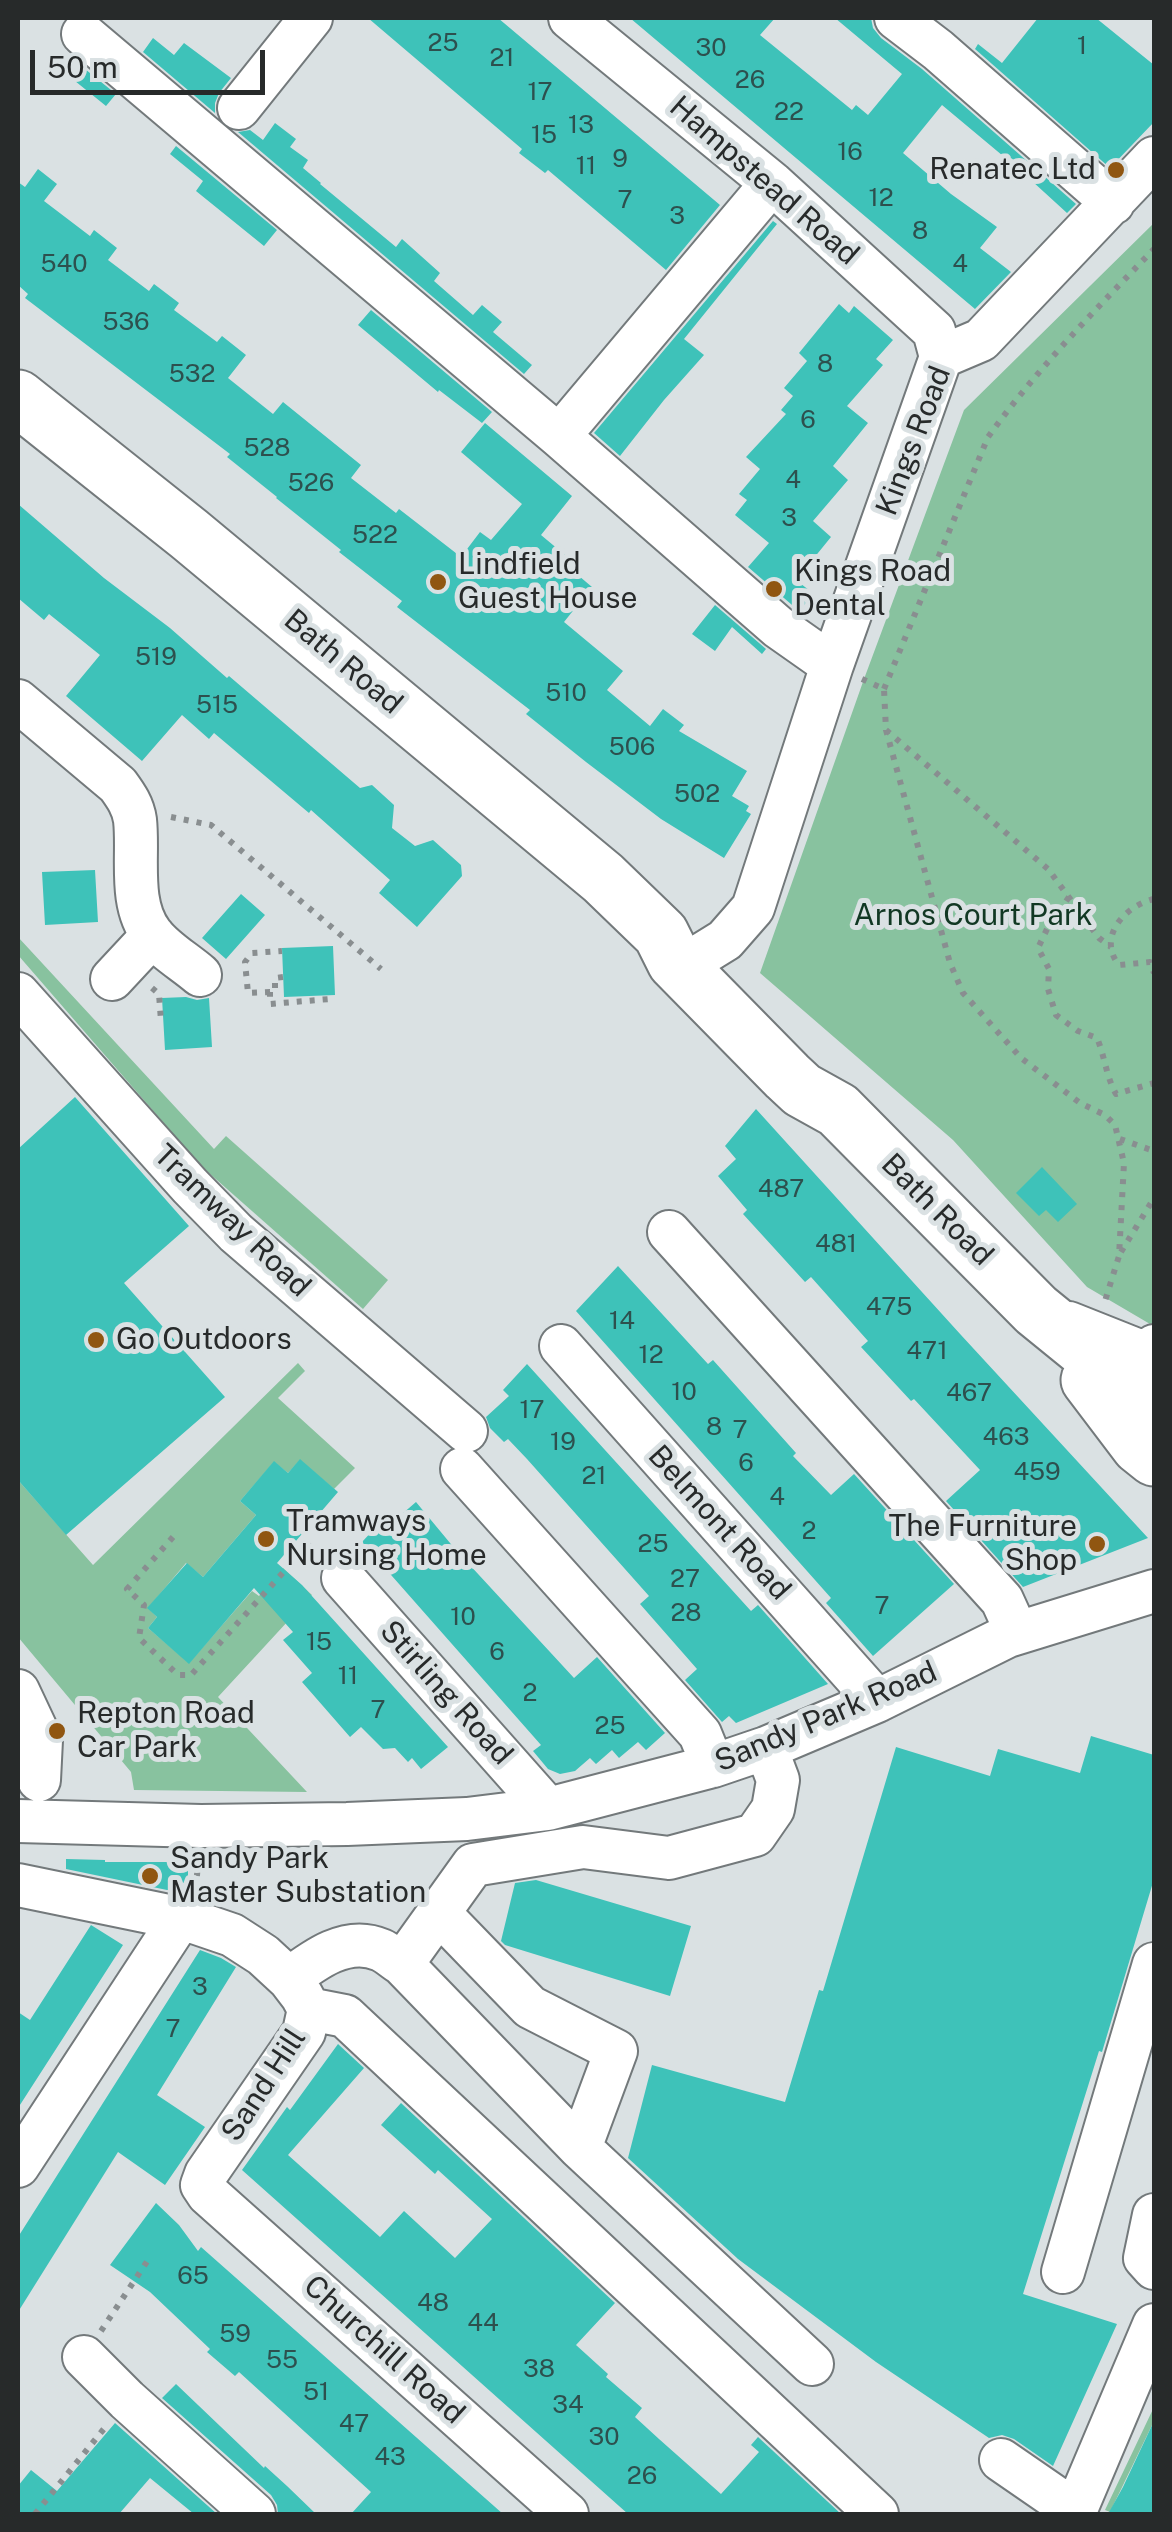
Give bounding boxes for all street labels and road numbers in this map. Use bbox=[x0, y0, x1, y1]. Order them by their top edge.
street label: Hampstead Road bbox=[662, 89, 866, 273]
street label: Kings Road bbox=[869, 361, 959, 521]
street label: Bath Road bbox=[277, 602, 409, 722]
street label: Tramway Road bbox=[146, 1137, 318, 1305]
street label: Bath Road bbox=[874, 1147, 1000, 1273]
street label: Belmont Road bbox=[640, 1438, 798, 1608]
street label: Stirling Road bbox=[372, 1614, 520, 1772]
street label: Sandy Park Road bbox=[710, 1654, 942, 1780]
street label: Sand Hill bbox=[214, 2022, 314, 2148]
street label: Churchill Road bbox=[296, 2268, 472, 2432]

